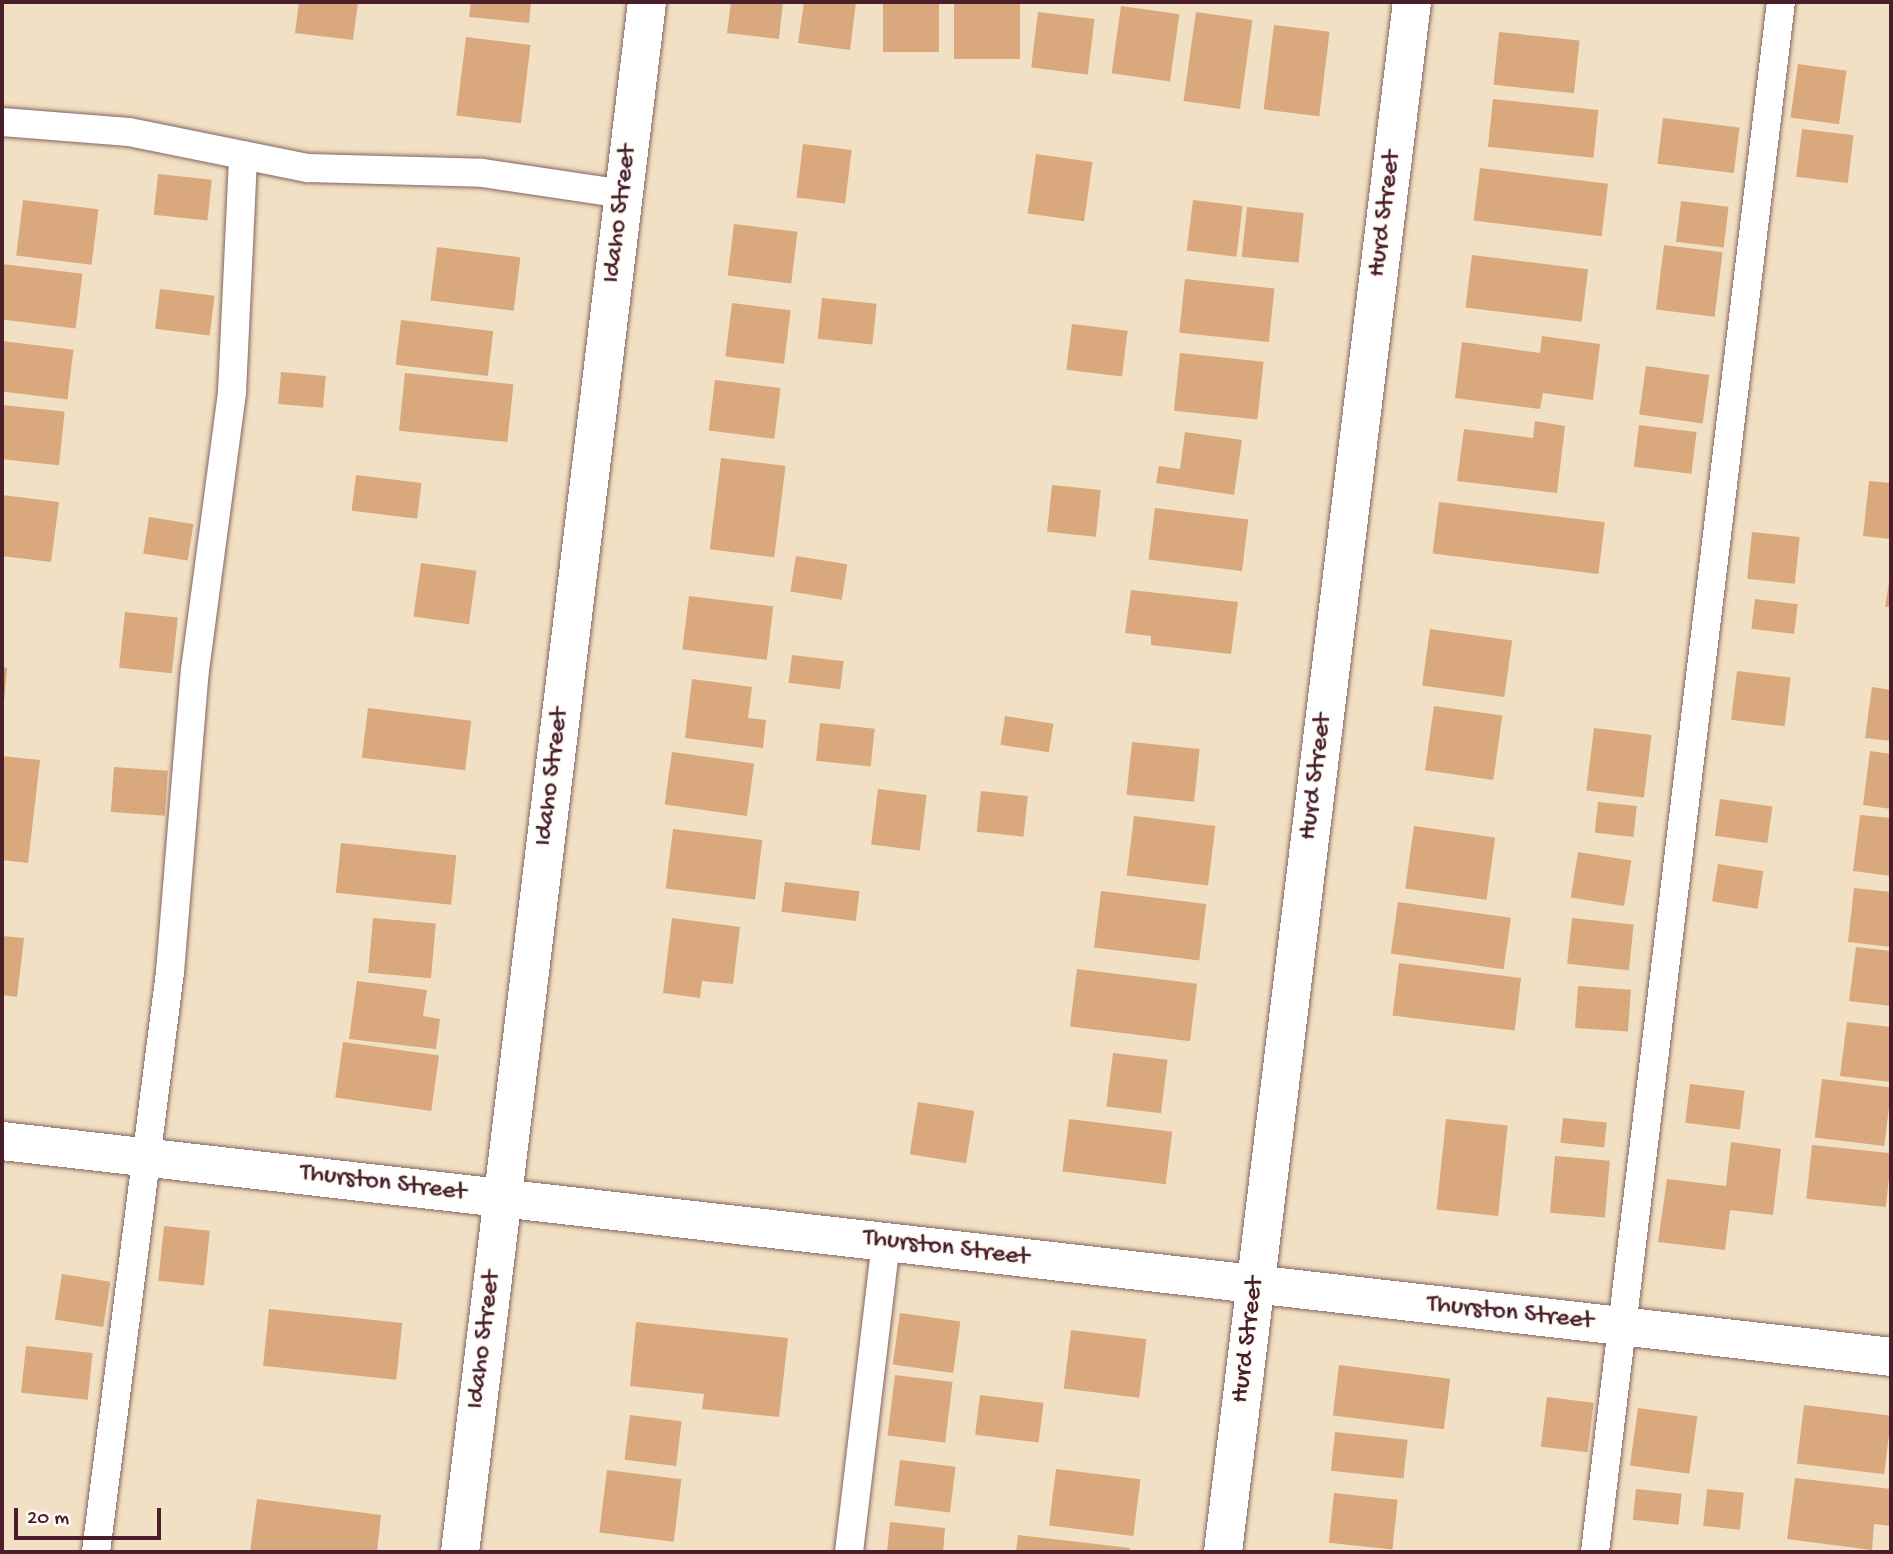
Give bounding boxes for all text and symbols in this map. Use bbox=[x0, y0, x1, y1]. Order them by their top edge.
street label: Idaho Street bbox=[597, 143, 645, 285]
street label: Hurd Street bbox=[1363, 149, 1409, 279]
street label: Idaho Street bbox=[529, 706, 577, 848]
street label: Hurd Street bbox=[1294, 712, 1340, 842]
street label: Thurston Street bbox=[298, 1158, 468, 1210]
street label: Thurston Street bbox=[861, 1223, 1031, 1275]
street label: Idaho Street bbox=[461, 1269, 509, 1411]
street label: Hurd Street bbox=[1226, 1275, 1272, 1405]
street label: Thurston Street bbox=[1425, 1290, 1595, 1338]
scale bar bbox=[18, 1494, 164, 1538]
text: 20 m bbox=[27, 1507, 69, 1532]

